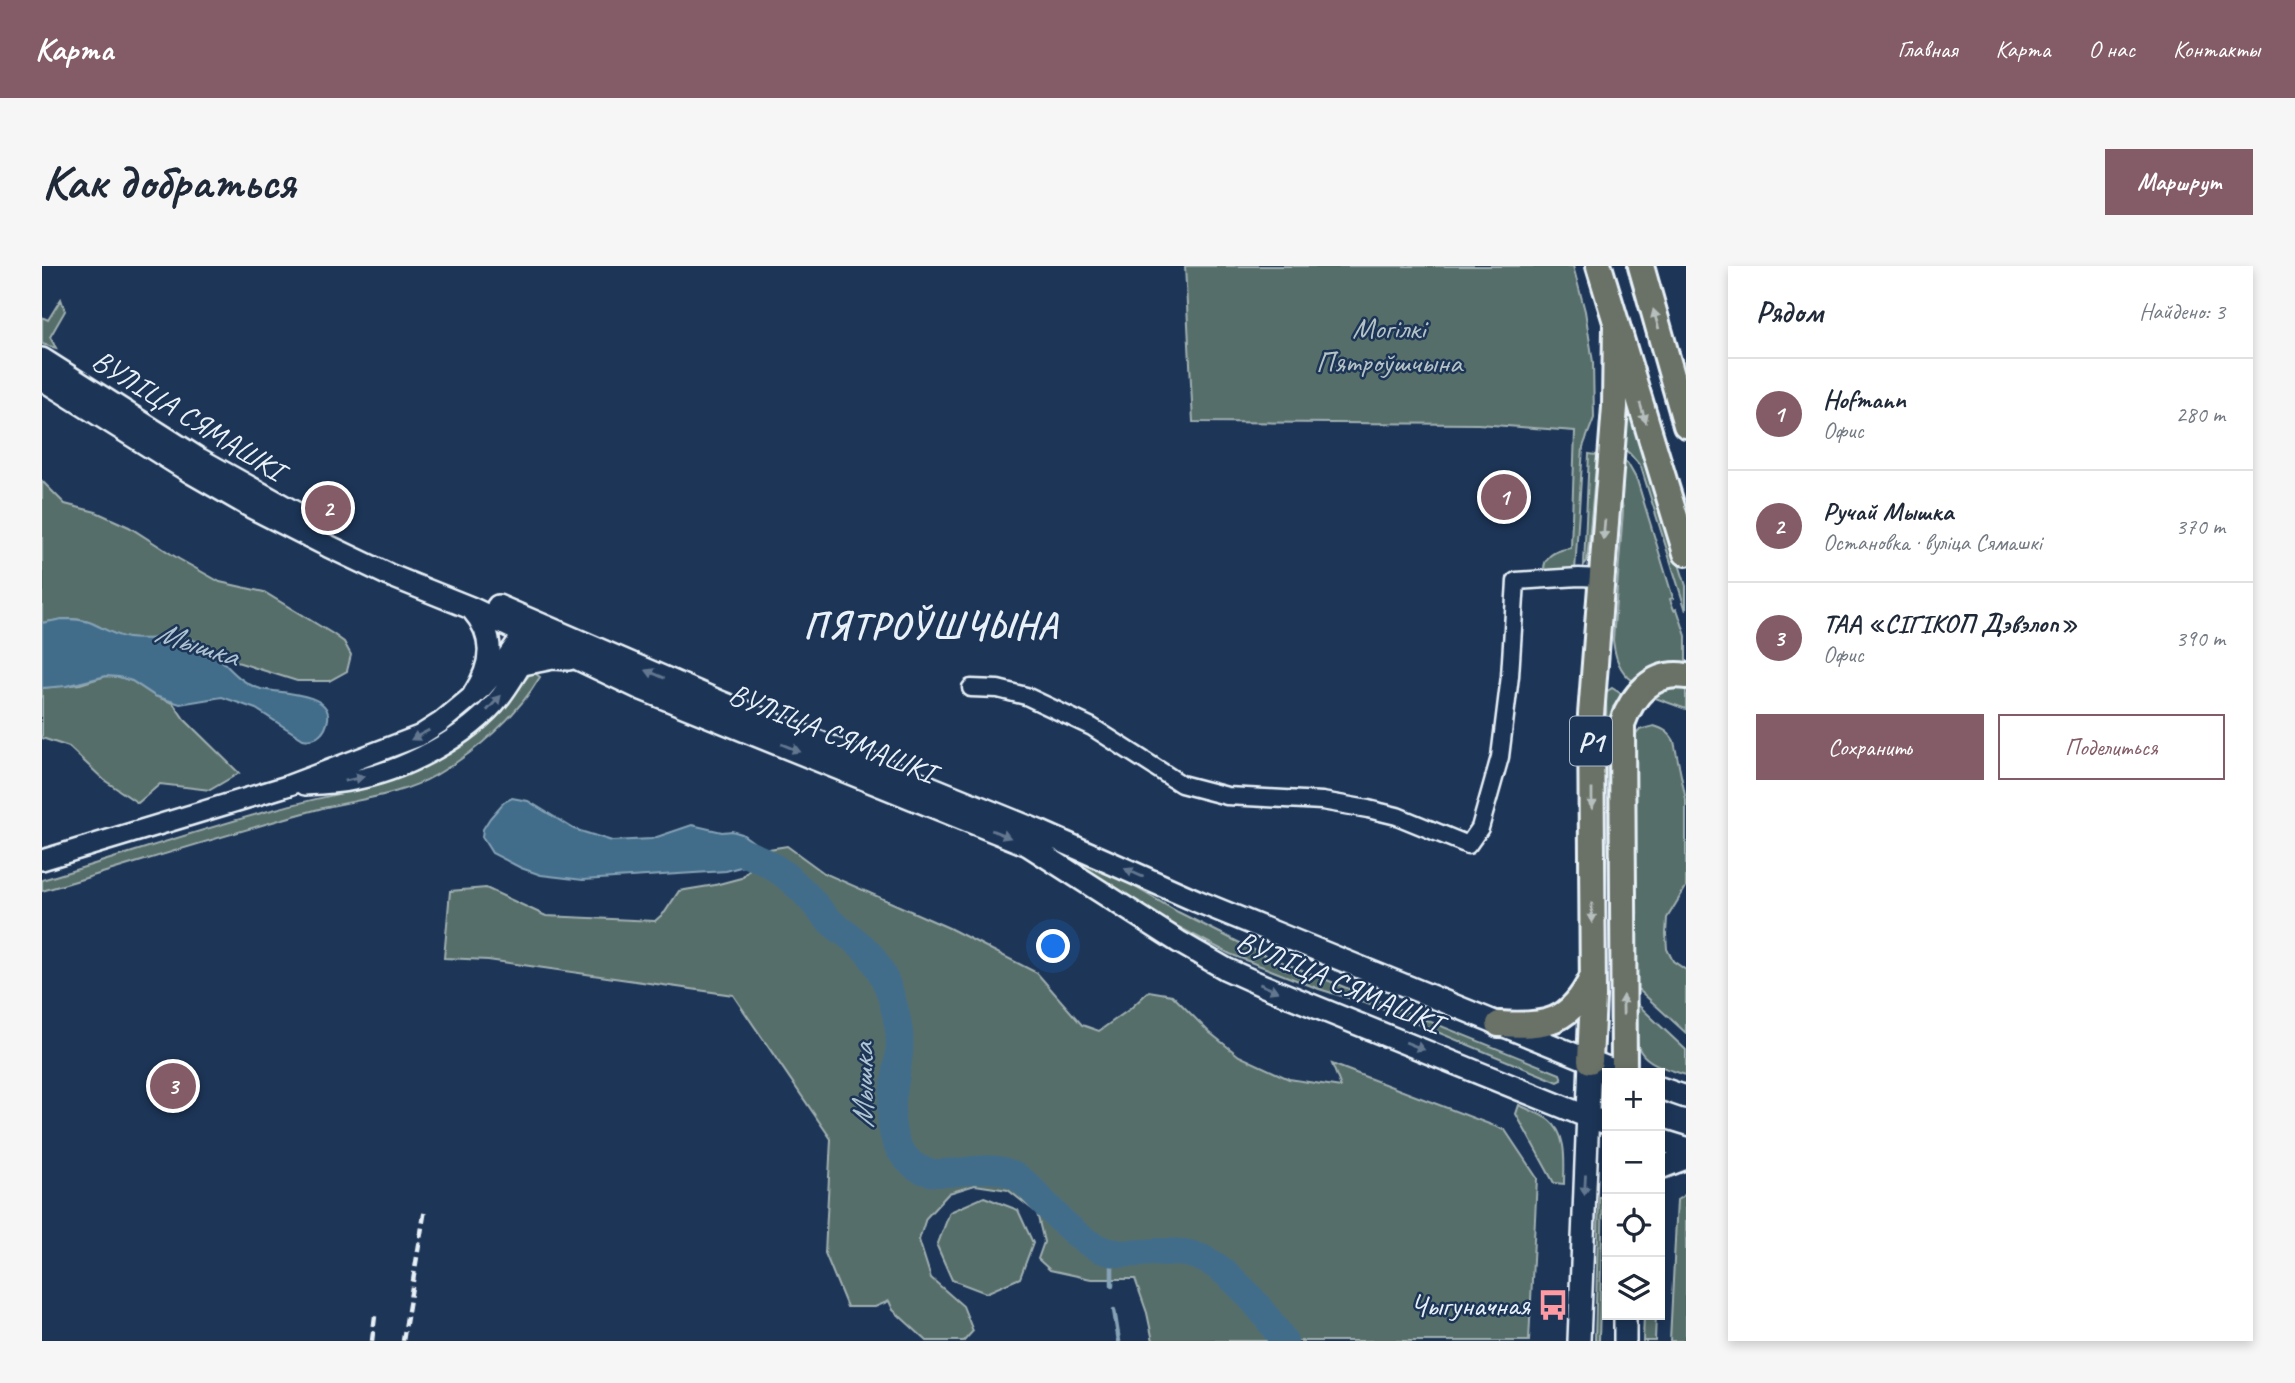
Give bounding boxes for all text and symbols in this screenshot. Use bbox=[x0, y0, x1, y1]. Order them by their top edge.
text: Карта bbox=[35, 28, 114, 70]
text: Главная bbox=[1897, 34, 1958, 64]
text: Карта bbox=[1996, 34, 2050, 64]
text: О нас bbox=[2088, 34, 2135, 64]
text: Контакты bbox=[2173, 34, 2260, 64]
button: Маршрут bbox=[2105, 149, 2253, 215]
text: Как добраться bbox=[42, 151, 295, 213]
text: Рядом bbox=[1756, 293, 1823, 331]
text: Найдено: 3 bbox=[2139, 297, 2225, 326]
one-way arrow bbox=[1650, 308, 1660, 329]
park label: Могілкі Пятроўшчына bbox=[1316, 309, 1464, 381]
street label: ВУЛІЦА СЯМАШКІ bbox=[85, 341, 297, 493]
text: Hofmann bbox=[1823, 383, 1906, 416]
text: 1 bbox=[1774, 400, 1784, 429]
text: 280 m bbox=[2176, 400, 2225, 429]
one-way arrow bbox=[1638, 403, 1649, 424]
text: Офис bbox=[1823, 416, 1863, 445]
pin: 1 bbox=[1481, 471, 1527, 523]
pin: 2 bbox=[305, 482, 351, 534]
text: Ручай Мышка bbox=[1823, 495, 1953, 528]
text: 2 bbox=[1774, 512, 1784, 541]
text: 370 m bbox=[2176, 512, 2225, 541]
one-way arrow bbox=[1598, 519, 1609, 541]
text: Остановка · вуліца Сямашкі bbox=[1823, 528, 2042, 557]
district label: ПЯТРОЎШЧЫНА bbox=[804, 602, 1060, 649]
text: ТАА «СІГІКОП Дэвэлоп» bbox=[1823, 607, 2077, 640]
water label: Мышка bbox=[150, 611, 246, 677]
text: 3 bbox=[1774, 624, 1784, 653]
text: 390 m bbox=[2176, 624, 2225, 653]
text: Офис bbox=[1823, 640, 1863, 669]
one-way arrow bbox=[645, 668, 666, 679]
street label: ВУЛІЦА СЯМАШКІ bbox=[723, 674, 947, 794]
one-way arrow bbox=[486, 695, 502, 712]
button: Сохранить bbox=[1756, 714, 1984, 780]
button: Поделиться bbox=[1998, 714, 2225, 780]
road number: Р1 bbox=[1570, 716, 1612, 766]
one-way arrow bbox=[410, 729, 429, 741]
one-way arrow bbox=[780, 743, 801, 754]
one-way arrow bbox=[344, 773, 366, 784]
one-way arrow bbox=[1586, 788, 1597, 810]
one-way arrow bbox=[991, 828, 1012, 839]
one-way arrow bbox=[1124, 867, 1145, 878]
one-way arrow bbox=[1586, 903, 1598, 925]
street label: ВУЛІЦА СЯМАШКІ bbox=[1231, 922, 1454, 1045]
your location bbox=[1036, 929, 1070, 963]
one-way arrow bbox=[1259, 982, 1279, 994]
one-way arrow bbox=[1617, 994, 1629, 1016]
water label: Мышка bbox=[842, 1041, 883, 1128]
one-way arrow bbox=[1404, 1041, 1425, 1052]
pin: 3 bbox=[150, 1060, 196, 1112]
map controls bbox=[1602, 1068, 1665, 1320]
button: + bbox=[1602, 1068, 1665, 1131]
button: − bbox=[1602, 1131, 1665, 1194]
one-way arrow bbox=[1579, 1174, 1590, 1196]
button: locate bbox=[1602, 1194, 1665, 1257]
button: layers bbox=[1602, 1257, 1665, 1320]
place label: Чыгуначная bbox=[1410, 1286, 1531, 1324]
bus stop icon: Чыгуначная bbox=[1536, 1288, 1570, 1322]

